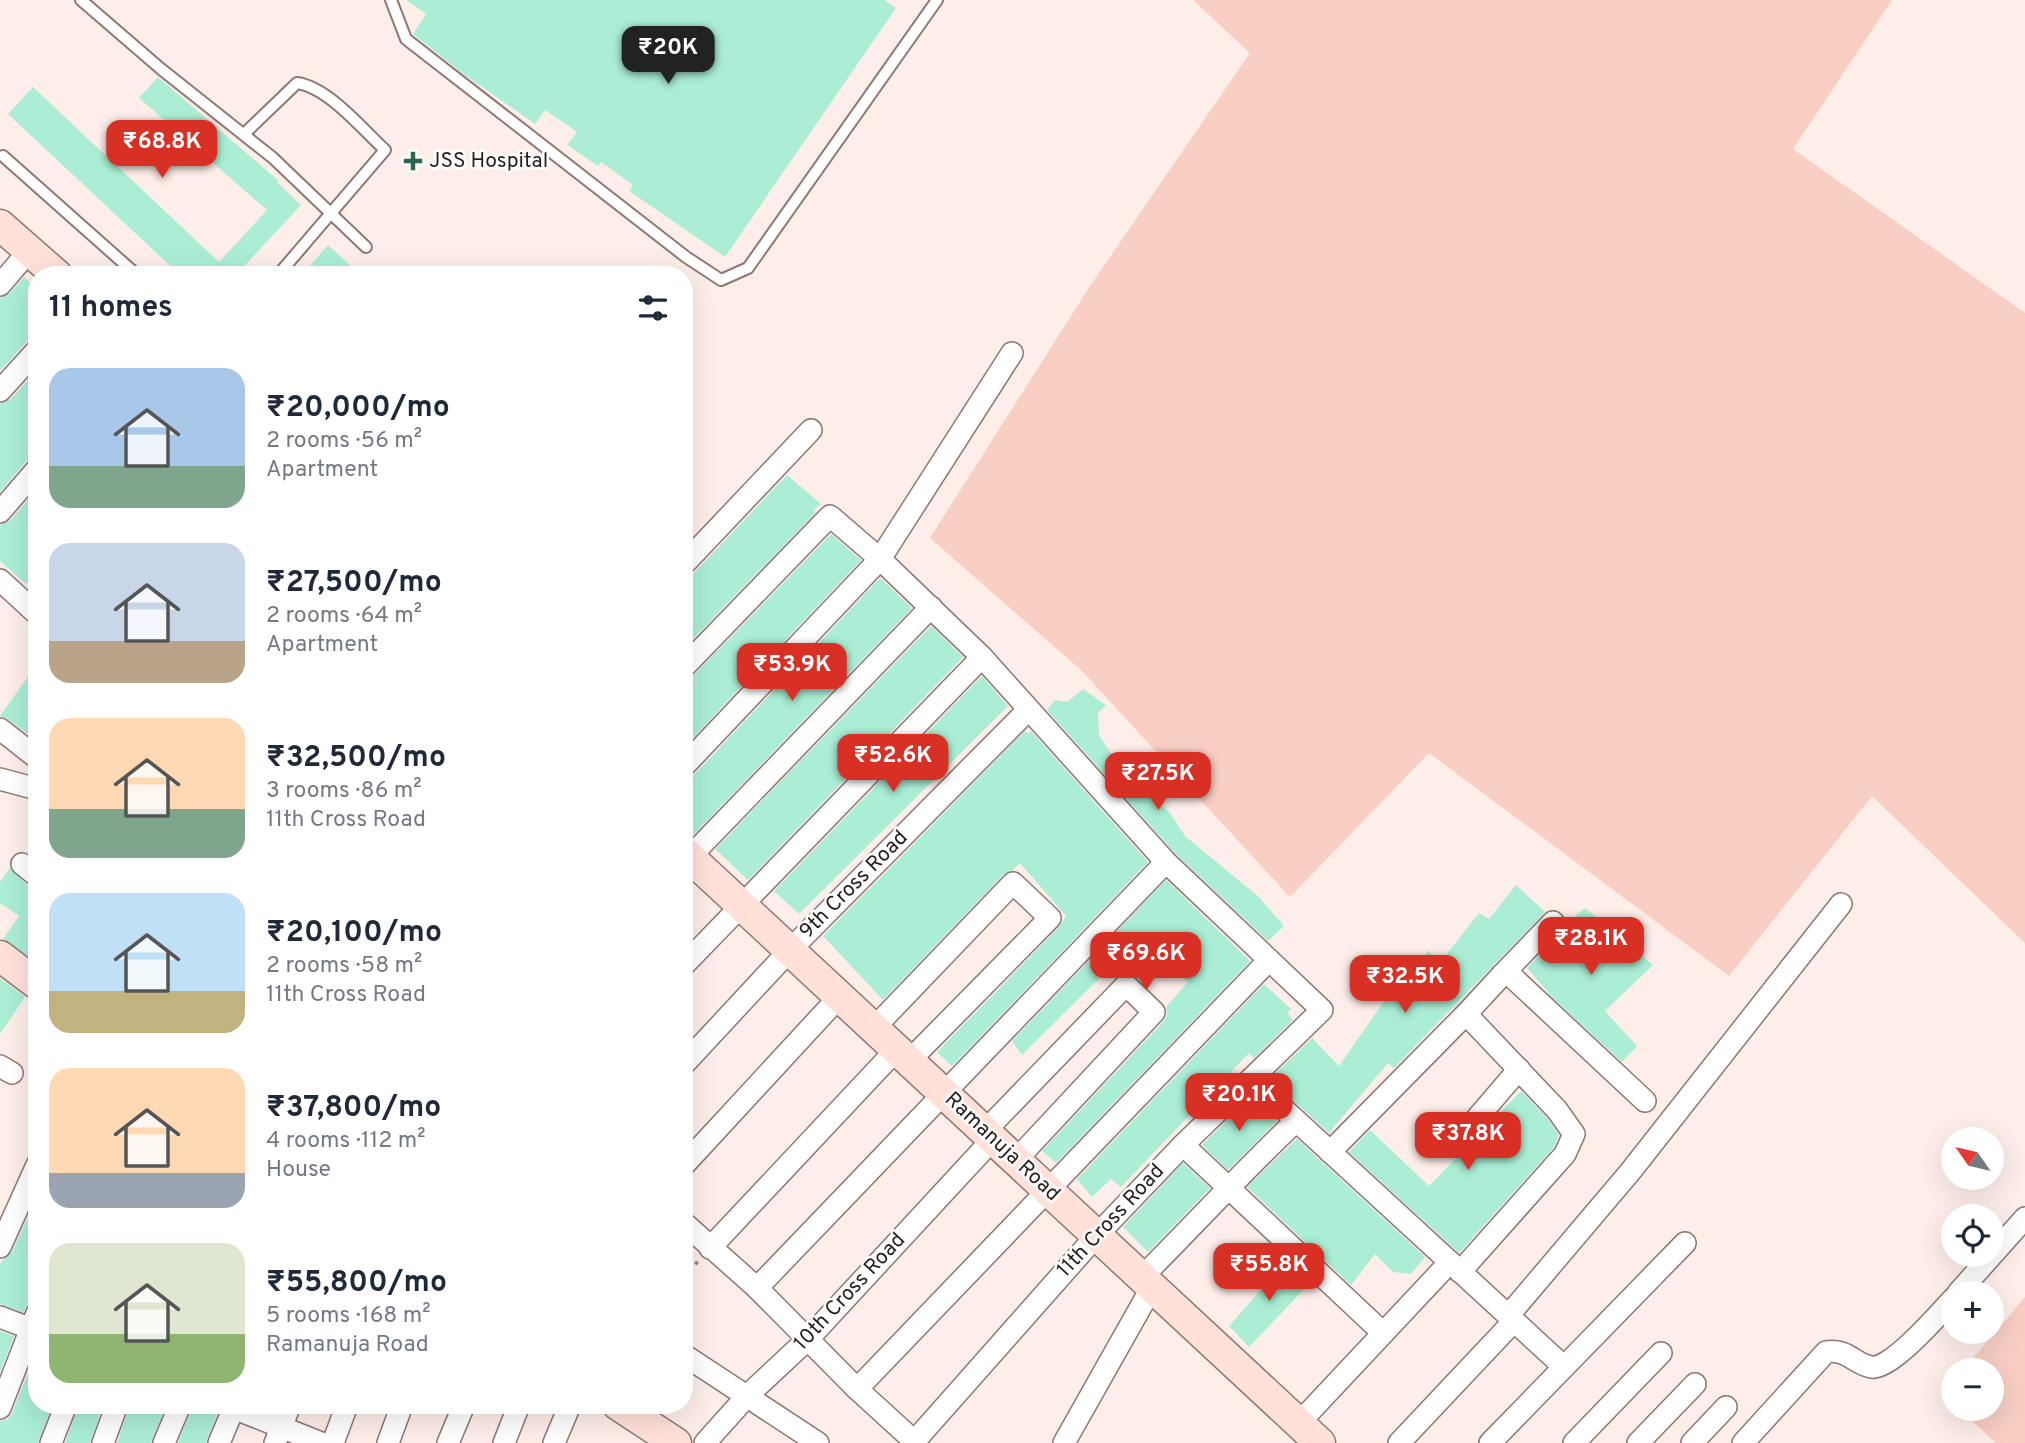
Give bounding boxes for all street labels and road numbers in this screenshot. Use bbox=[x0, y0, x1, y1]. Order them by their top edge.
street label: 9th Cross Road bbox=[794, 825, 914, 945]
street label: Ramanuja Road bbox=[938, 1086, 1066, 1208]
street label: 11th Cross Road bbox=[1051, 1158, 1171, 1284]
street label: 10th Cross Road bbox=[788, 1227, 912, 1357]

